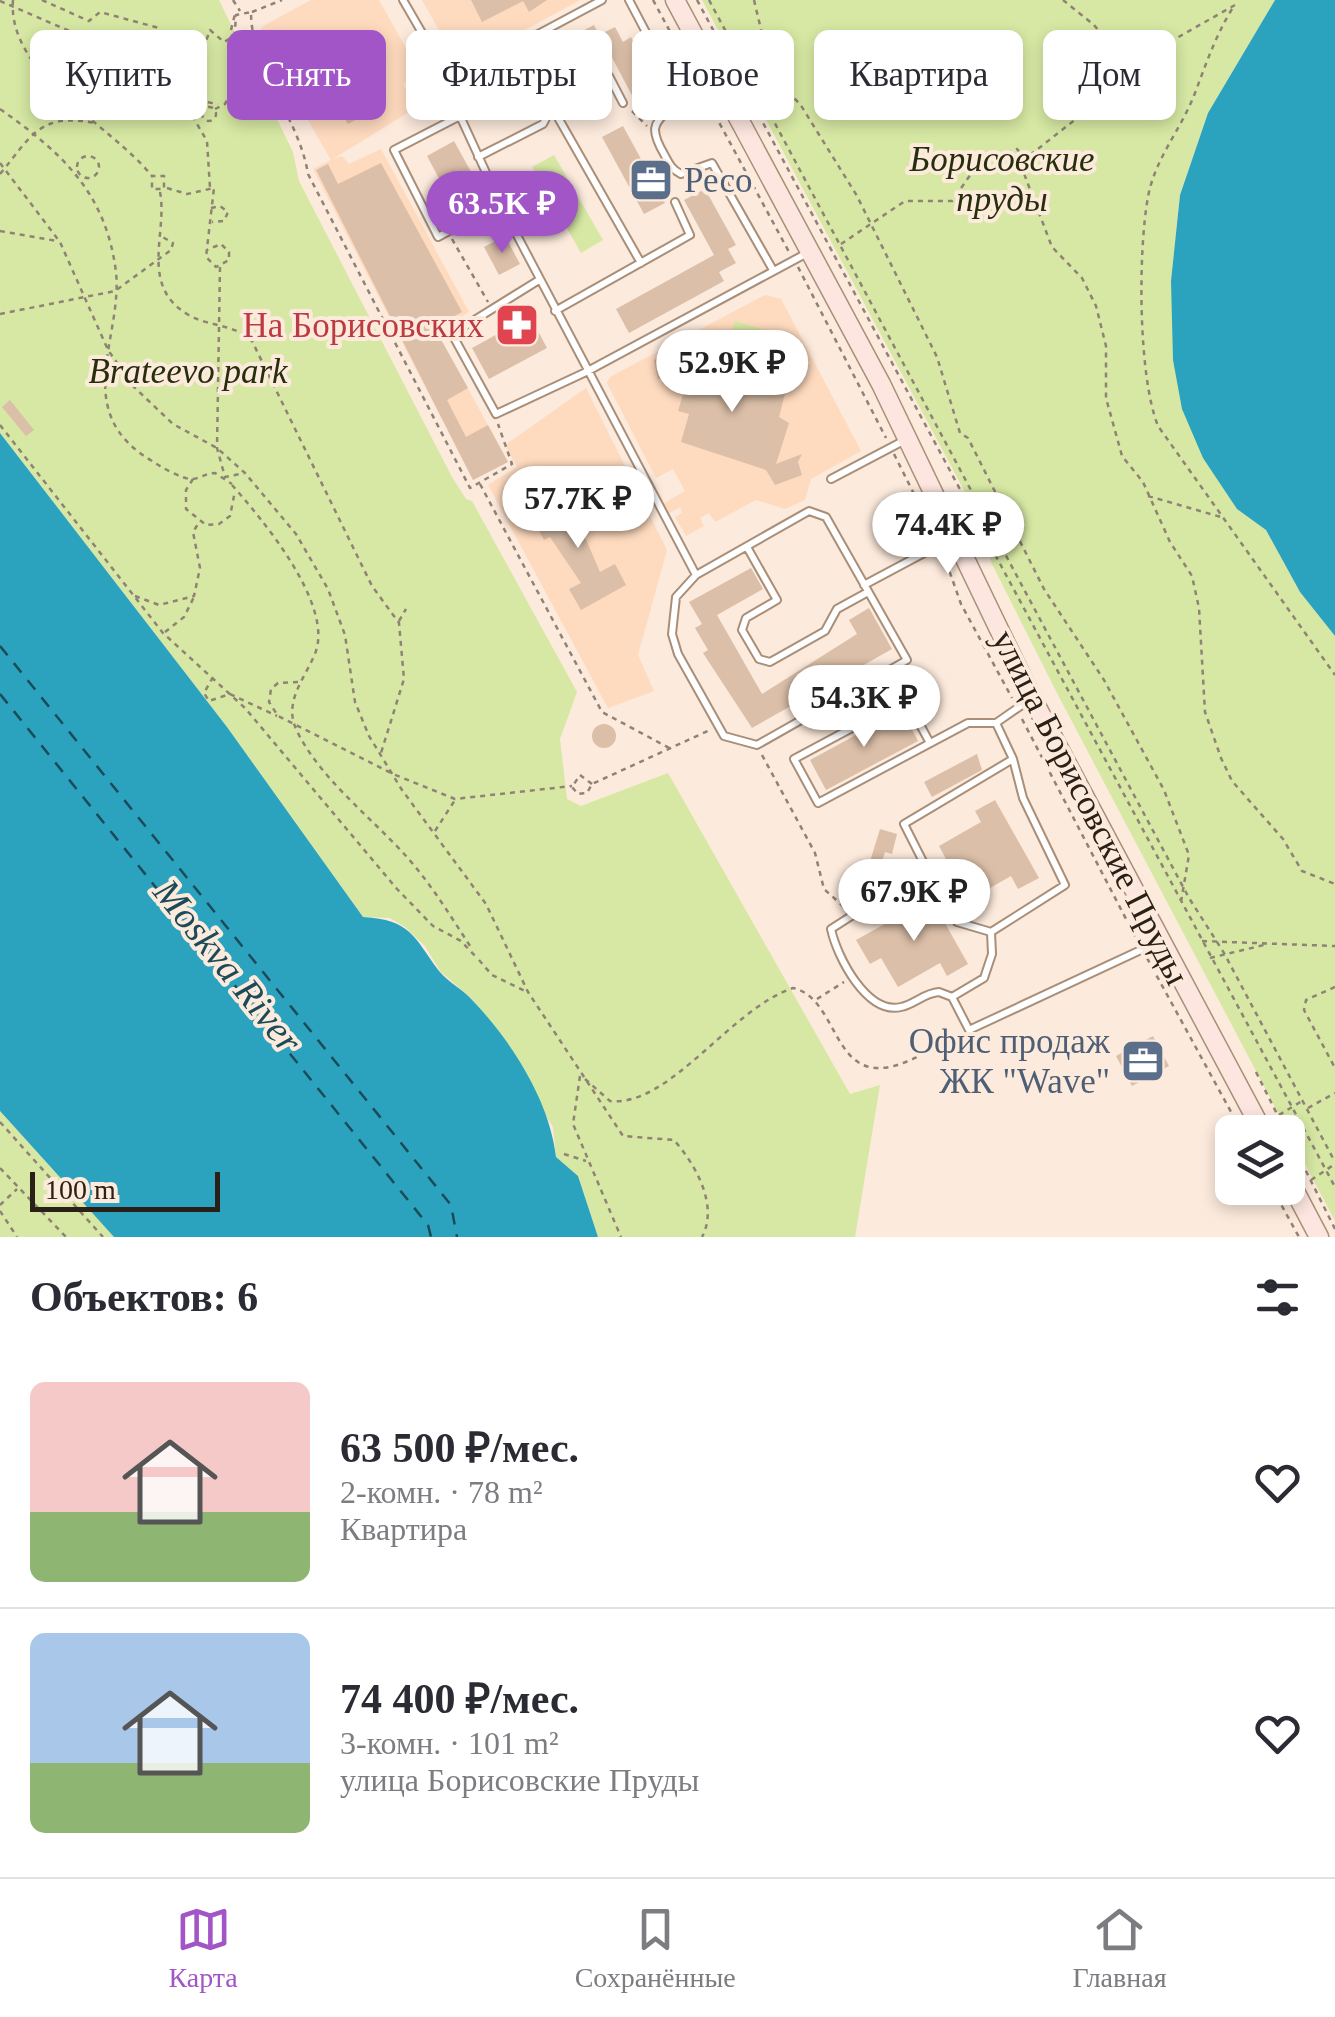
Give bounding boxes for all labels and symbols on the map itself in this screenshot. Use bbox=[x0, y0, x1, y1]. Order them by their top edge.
park label: Борисовские пруды bbox=[909, 140, 1094, 219]
office icon: Ресо bbox=[628, 157, 674, 203]
place label: Ресо bbox=[684, 161, 752, 200]
pin: 63.5K ₽ bbox=[410, 171, 594, 256]
pharmacy icon: На Борисовских bbox=[494, 302, 540, 348]
place label: На Борисовских bbox=[242, 306, 484, 345]
pin: 52.9K ₽ bbox=[640, 330, 824, 415]
park label: Brateevo park bbox=[88, 352, 289, 391]
pin: 57.7K ₽ bbox=[486, 466, 670, 551]
pin: 74.4K ₽ bbox=[856, 492, 1040, 577]
street label: улица Борисовские Пруды bbox=[984, 623, 1197, 991]
pin: 54.3K ₽ bbox=[772, 665, 956, 750]
pin: 67.9K ₽ bbox=[822, 859, 1006, 944]
water label: Moskva River bbox=[145, 870, 311, 1061]
place label: Офис продаж ЖК "Wave" bbox=[909, 1022, 1111, 1101]
office icon: Офис продаж ЖК "Wave" bbox=[1120, 1038, 1166, 1084]
scale bar bbox=[30, 1167, 220, 1212]

